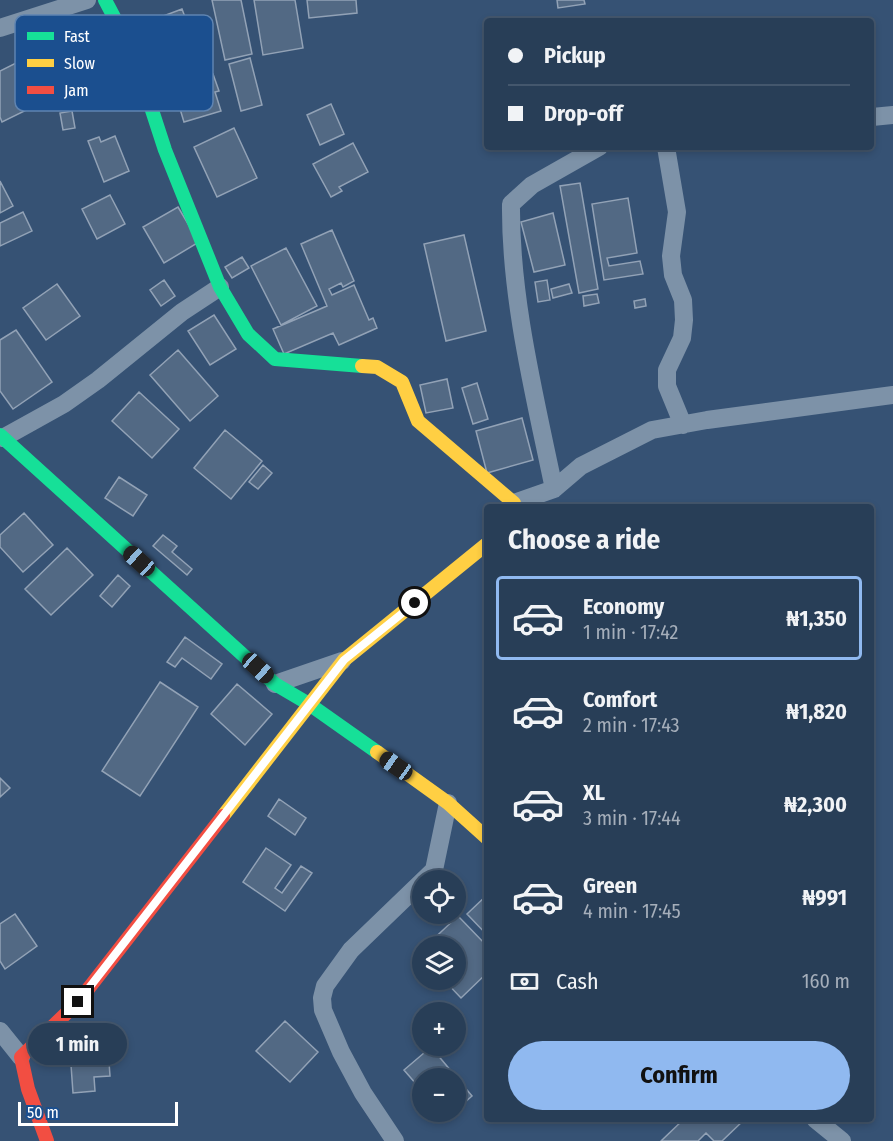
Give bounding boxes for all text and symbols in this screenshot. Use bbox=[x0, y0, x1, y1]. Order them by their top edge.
legend bbox=[15, 15, 213, 111]
text: Fast bbox=[64, 27, 91, 46]
text: Pickup bbox=[544, 42, 606, 69]
text: Slow bbox=[64, 54, 95, 73]
text: Jam bbox=[64, 81, 89, 100]
text: Drop-off bbox=[544, 100, 623, 127]
text: Choose a ride bbox=[508, 524, 660, 556]
car bbox=[120, 542, 158, 580]
route start bbox=[401, 589, 428, 616]
icon: car bbox=[511, 591, 565, 645]
text: Economy bbox=[583, 593, 664, 620]
text: ₦1,350 bbox=[786, 605, 847, 632]
text: 1 min · 17:42 bbox=[583, 620, 678, 644]
car bbox=[239, 649, 277, 687]
icon: car bbox=[511, 684, 565, 738]
text: Comfort bbox=[583, 686, 657, 713]
text: ₦1,820 bbox=[786, 698, 847, 725]
text: 2 min · 17:43 bbox=[583, 713, 680, 737]
car bbox=[376, 748, 416, 784]
icon: car bbox=[511, 777, 565, 831]
text: XL bbox=[583, 779, 605, 806]
text: ₦2,300 bbox=[784, 791, 847, 818]
text: 3 min · 17:44 bbox=[583, 806, 681, 830]
map controls bbox=[412, 870, 466, 1122]
button: locate bbox=[412, 870, 466, 924]
icon: car bbox=[511, 870, 565, 924]
text: Green bbox=[583, 872, 637, 899]
text: ₦991 bbox=[802, 884, 847, 911]
text: 4 min · 17:45 bbox=[583, 899, 681, 923]
button: layers bbox=[412, 936, 466, 990]
icon: cash bbox=[508, 965, 541, 998]
text: Cash bbox=[556, 968, 599, 995]
text: 160 m bbox=[802, 969, 850, 993]
route end bbox=[64, 988, 91, 1015]
button: + bbox=[412, 1002, 466, 1056]
callout: 1 min bbox=[28, 1023, 128, 1065]
text: 1 min bbox=[56, 1032, 99, 1056]
button: Confirm bbox=[508, 1041, 850, 1110]
button: − bbox=[412, 1068, 466, 1122]
scale bar bbox=[18, 1099, 178, 1126]
text: 50 m bbox=[27, 1103, 59, 1122]

